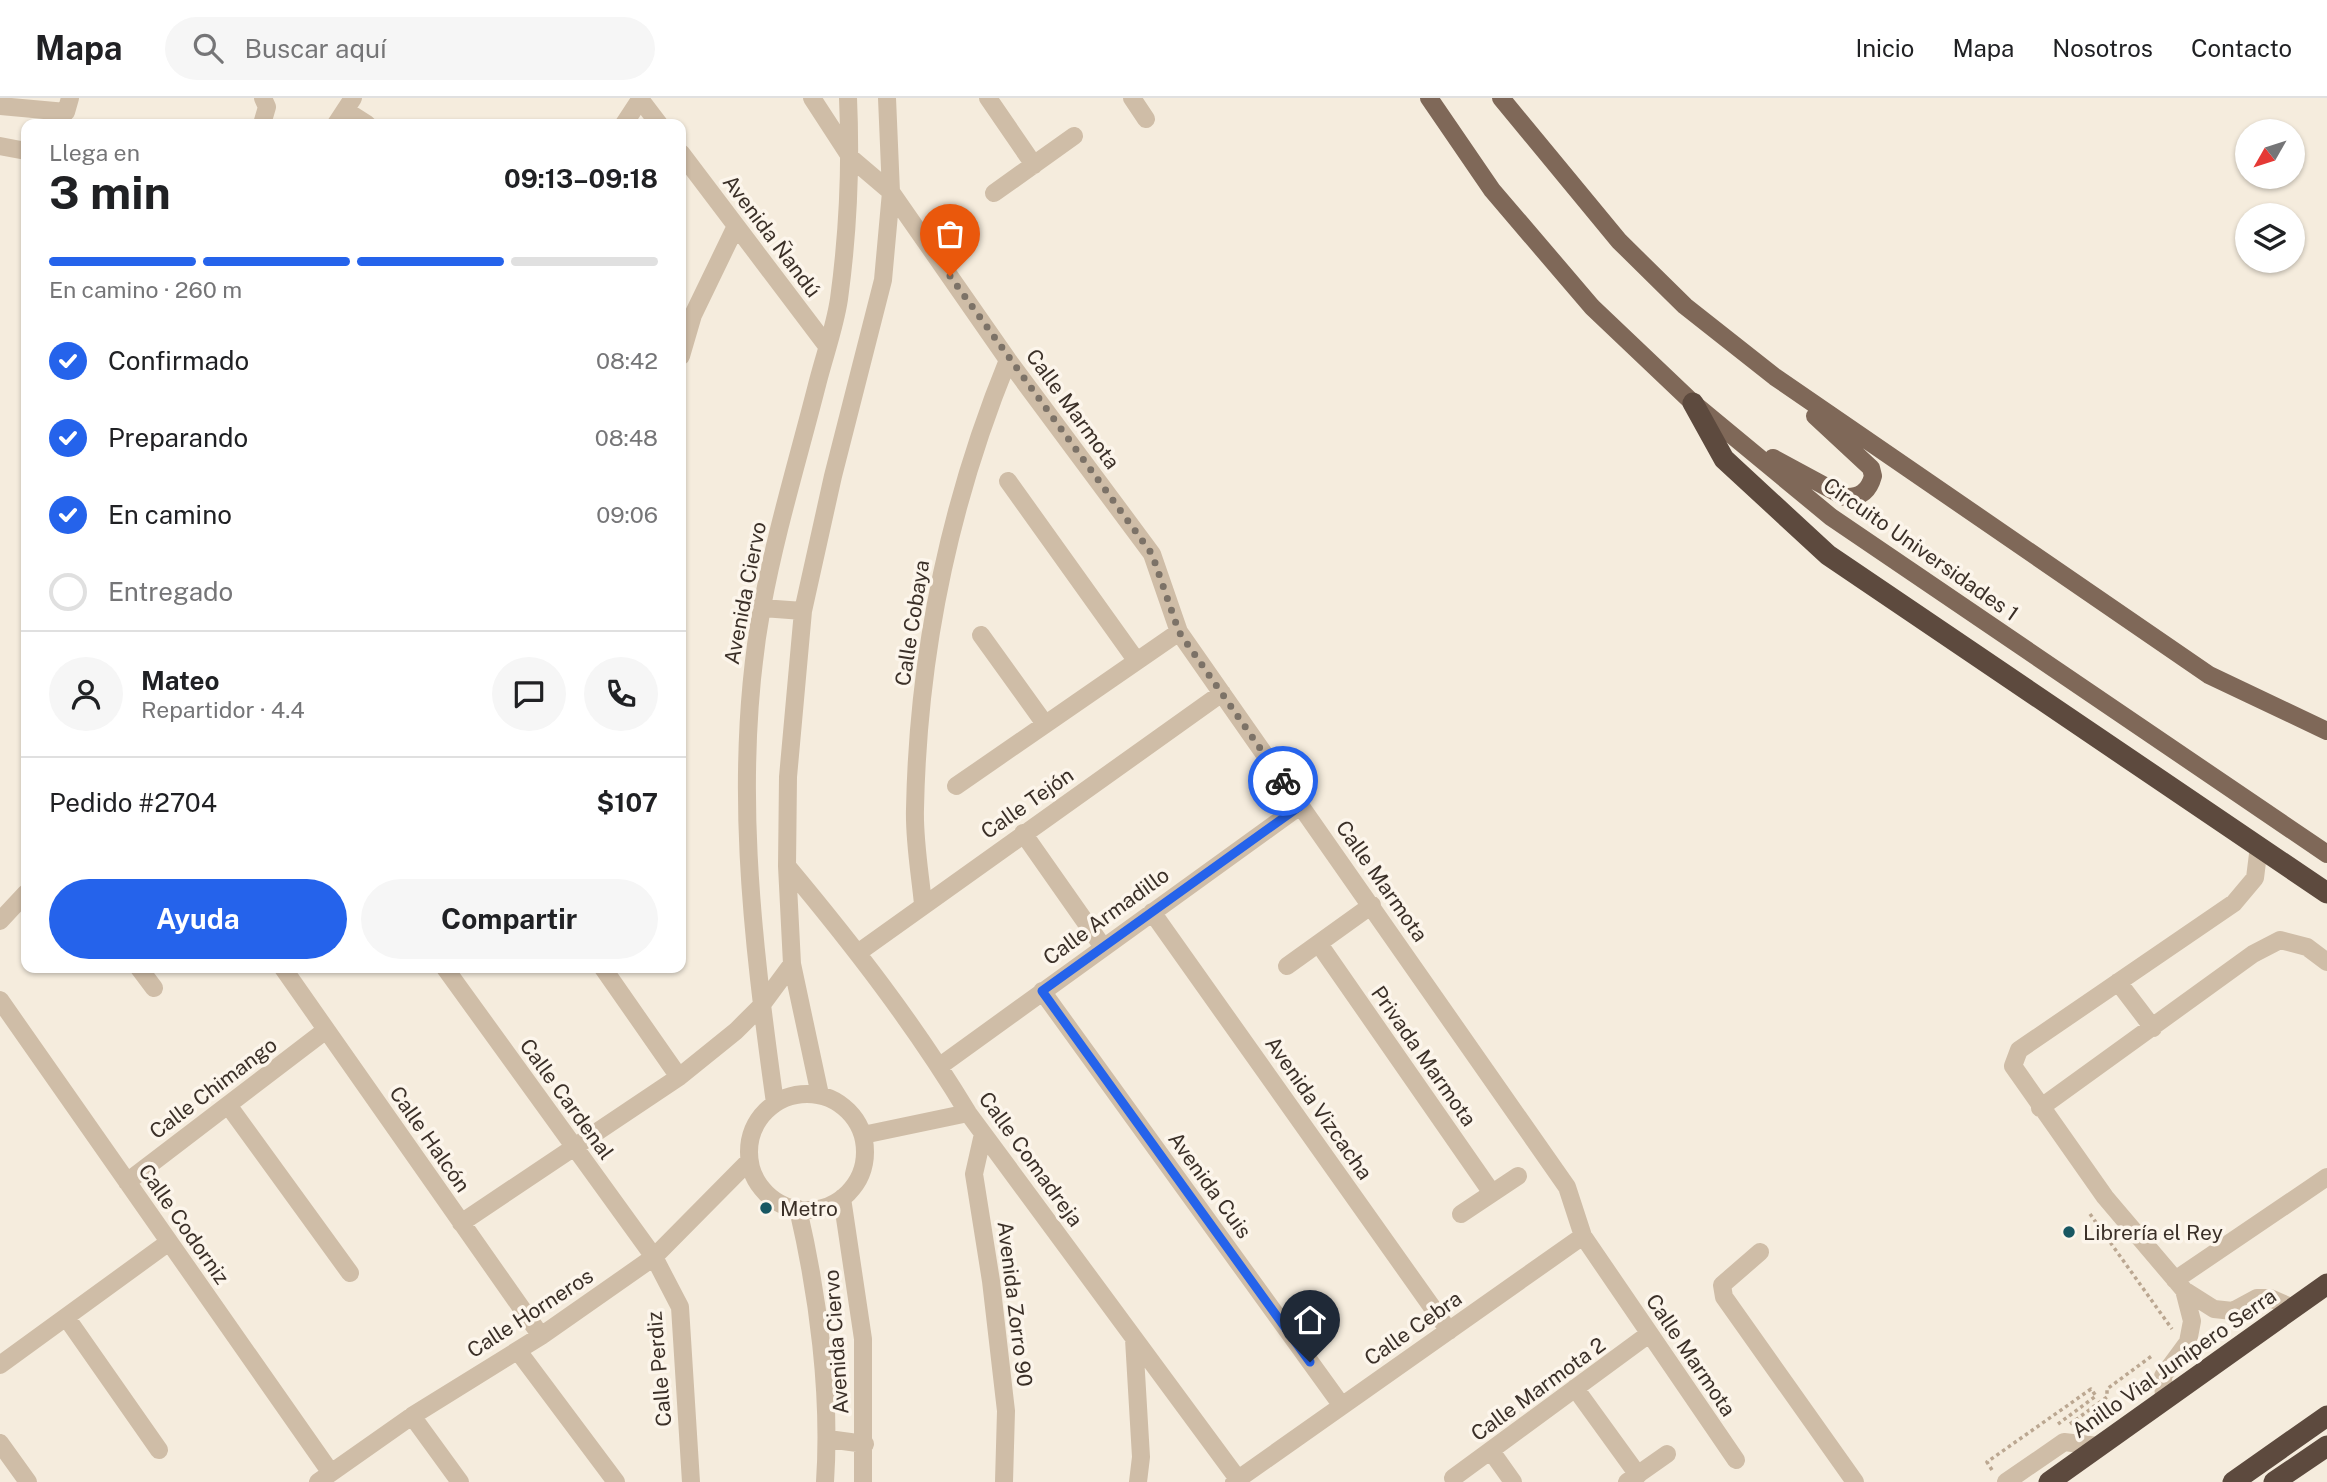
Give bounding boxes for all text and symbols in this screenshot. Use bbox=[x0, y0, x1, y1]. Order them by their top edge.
search box bbox=[165, 17, 655, 80]
text: Mapa bbox=[35, 29, 123, 67]
icon: search bbox=[189, 29, 227, 67]
text: Buscar aquí bbox=[245, 33, 386, 64]
text: Inicio bbox=[1855, 34, 1914, 62]
text: Mapa bbox=[1952, 34, 2014, 62]
text: Nosotros bbox=[2052, 34, 2153, 62]
text: Contacto bbox=[2191, 34, 2292, 62]
north arrow bbox=[2235, 119, 2305, 189]
map controls bbox=[2235, 119, 2305, 273]
text: Llega en bbox=[49, 139, 140, 166]
text: 09:13–09:18 bbox=[504, 163, 658, 194]
text: 3 min bbox=[49, 165, 171, 219]
street label: Avenida Ñandú bbox=[718, 170, 826, 302]
button: layers bbox=[2235, 203, 2305, 273]
pin bbox=[920, 204, 980, 276]
icon: bag bbox=[931, 215, 969, 253]
text: En camino · 260 m bbox=[49, 276, 242, 303]
icon: check bbox=[49, 342, 87, 380]
street label: Calle Marmota bbox=[1021, 344, 1125, 474]
text: Confirmado bbox=[108, 345, 249, 376]
text: 08:42 bbox=[596, 347, 658, 374]
icon: check bbox=[49, 419, 87, 457]
text: Preparando bbox=[108, 422, 248, 453]
text: 08:48 bbox=[595, 424, 658, 451]
street label: Circuito Universidades 1 bbox=[1819, 472, 2023, 626]
icon: check bbox=[49, 496, 87, 534]
text: En camino bbox=[108, 499, 232, 530]
text: 09:06 bbox=[596, 501, 658, 528]
street label: Avenida Ciervo bbox=[719, 520, 771, 666]
street label: Calle Cobaya bbox=[890, 558, 934, 688]
text: Entregado bbox=[108, 576, 233, 607]
button: person bbox=[49, 657, 123, 731]
button: chat bbox=[492, 657, 566, 731]
button: phone bbox=[584, 657, 658, 731]
text: Mateo bbox=[141, 665, 219, 696]
text: Repartidor · 4.4 bbox=[141, 696, 305, 723]
courier bbox=[1248, 746, 1318, 816]
street label: Calle Tejón bbox=[976, 762, 1078, 844]
icon: bike bbox=[1264, 762, 1302, 800]
text: Pedido #2704 bbox=[49, 787, 217, 818]
text: $107 bbox=[597, 787, 658, 818]
street label: Calle Marmota bbox=[1331, 816, 1433, 946]
street label: Calle Armadillo bbox=[1038, 862, 1174, 970]
button: Ayuda bbox=[49, 879, 347, 959]
button: Compartir bbox=[361, 879, 658, 959]
street label: Privada Marmota bbox=[1366, 981, 1482, 1131]
street label: Calle Chimango bbox=[144, 1032, 282, 1144]
street label: Avenida Vizcacha bbox=[1260, 1032, 1378, 1184]
street label: Calle Cardenal bbox=[515, 1034, 619, 1164]
street label: Calle Halcón bbox=[384, 1081, 476, 1197]
street label: Calle Comadreja bbox=[974, 1087, 1088, 1231]
street label: Avenida Cuis bbox=[1163, 1127, 1257, 1243]
street label: Calle Codorniz bbox=[133, 1159, 235, 1289]
place label: Metro bbox=[780, 1196, 838, 1221]
marker: Metro bbox=[758, 1200, 774, 1216]
street label: Avenida Zorro 90 bbox=[992, 1220, 1038, 1388]
place label: Librería el Rey bbox=[2083, 1220, 2223, 1245]
marker: Librería el Rey bbox=[2061, 1224, 2077, 1240]
street label: Calle Horneros bbox=[462, 1263, 598, 1363]
street label: Avenida Ciervo bbox=[818, 1269, 854, 1415]
street label: Anillo Vial Junípero Serra bbox=[2067, 1283, 2281, 1443]
street label: Calle Cebra bbox=[1360, 1285, 1466, 1371]
street label: Calle Marmota bbox=[1641, 1289, 1741, 1421]
pin bbox=[1280, 1290, 1340, 1362]
icon: home bbox=[1291, 1301, 1329, 1339]
street label: Calle Perdiz bbox=[642, 1310, 676, 1428]
street label: Calle Marmota 2 bbox=[1466, 1332, 1610, 1446]

